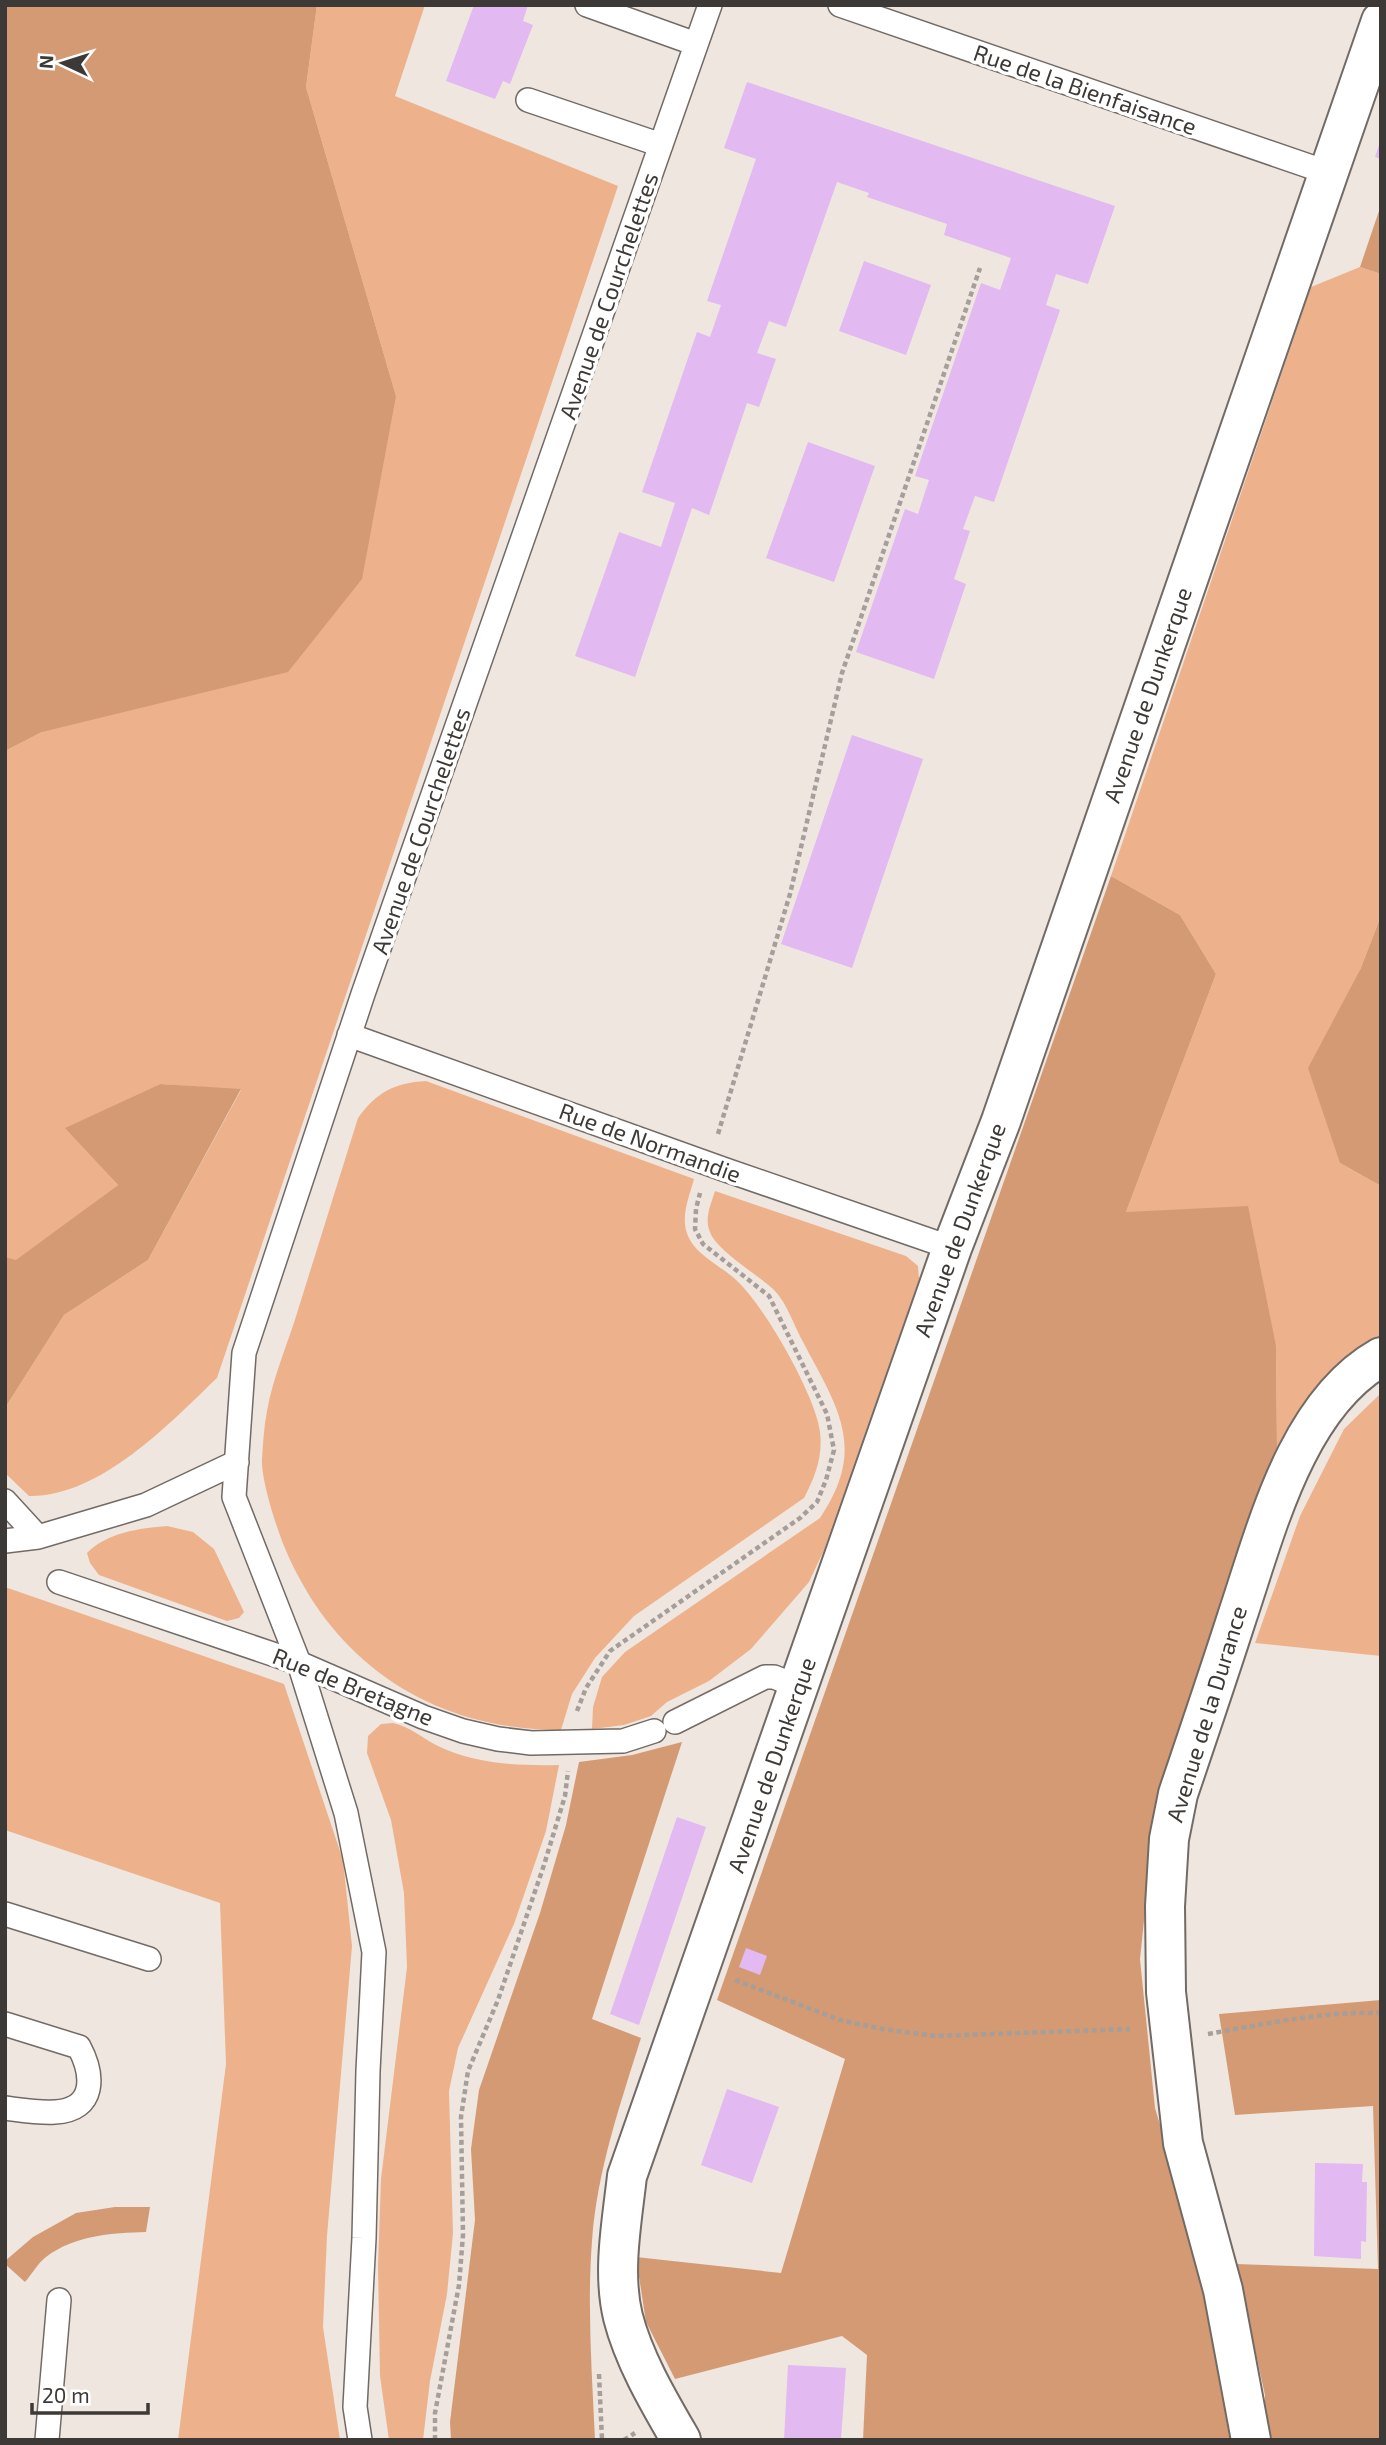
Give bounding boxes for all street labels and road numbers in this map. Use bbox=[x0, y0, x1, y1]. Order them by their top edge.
street label: Rue de la Bienfaisance bbox=[970, 38, 1200, 140]
street label: Avenue de Courchelettes bbox=[553, 169, 663, 423]
street label: Avenue de Dunkerque bbox=[1097, 583, 1197, 806]
street label: Avenue de Courchelettes bbox=[365, 704, 475, 958]
street label: Rue de Normandie bbox=[556, 1096, 745, 1188]
street label: Avenue de Dunkerque bbox=[907, 1119, 1011, 1341]
street label: Avenue de la Durance bbox=[1160, 1602, 1252, 1825]
street label: Rue de Bretagne bbox=[269, 1641, 438, 1731]
street label: Avenue de Dunkerque bbox=[721, 1653, 821, 1876]

